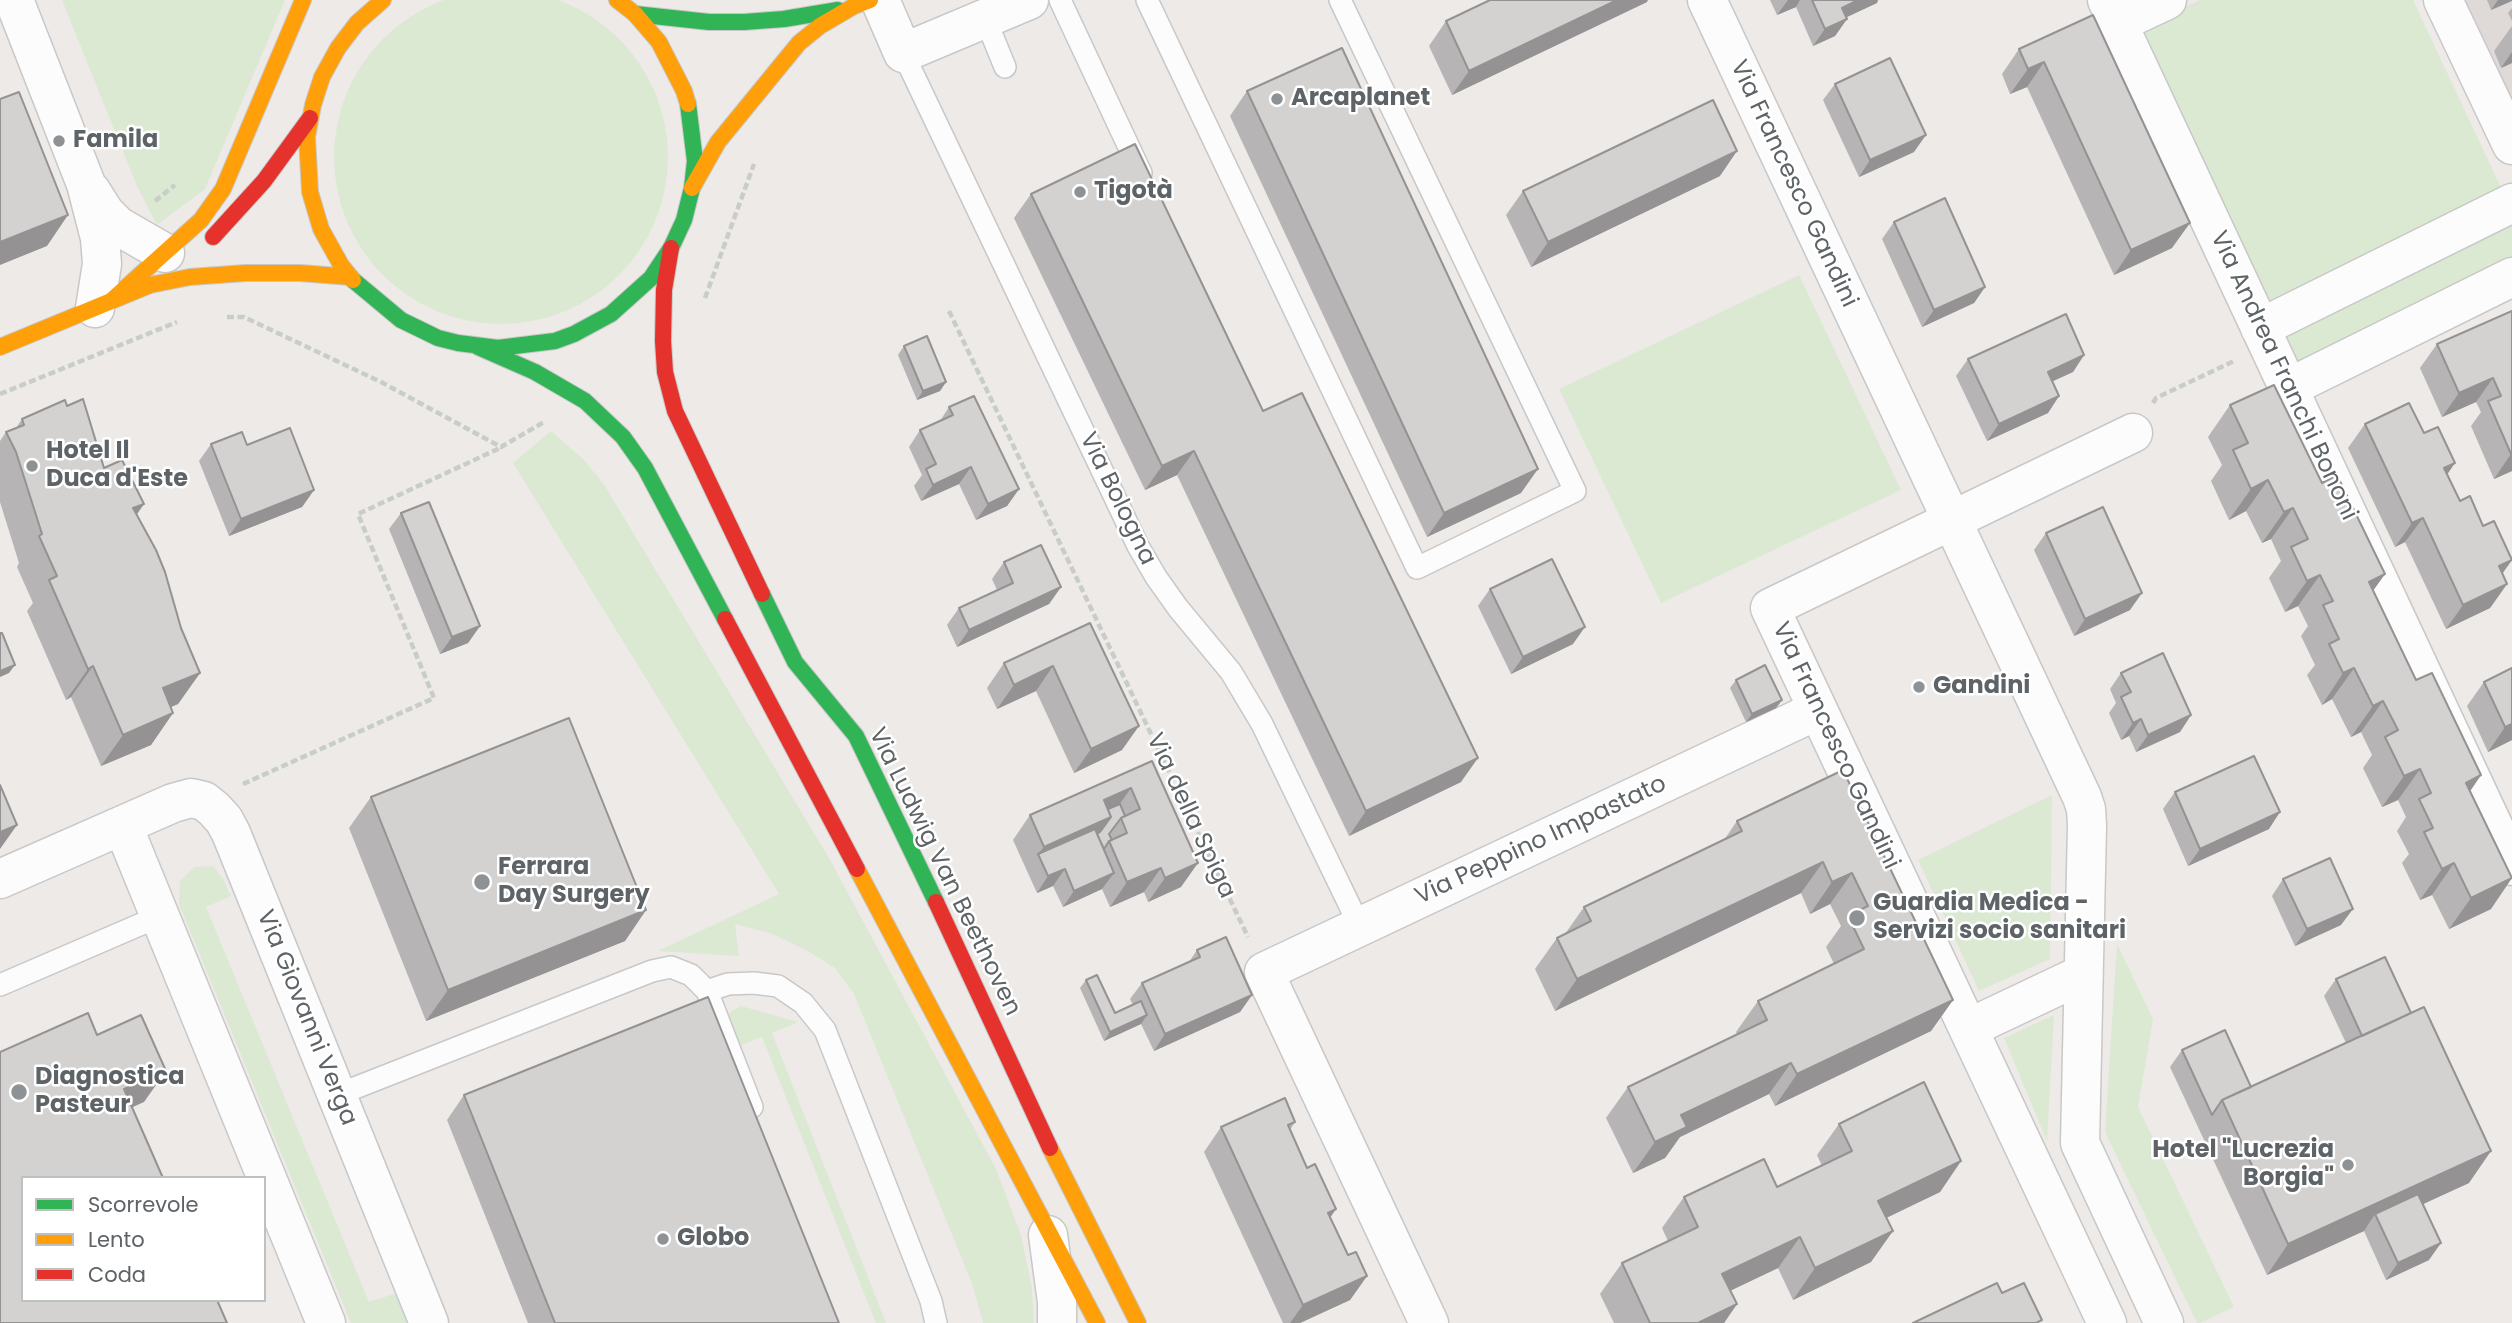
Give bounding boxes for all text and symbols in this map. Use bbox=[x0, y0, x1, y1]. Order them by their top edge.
street label: Via Francesco Gandini bbox=[1723, 56, 1863, 312]
place label: Arcaplanet bbox=[1291, 85, 1430, 113]
marker: Arcaplanet bbox=[1269, 91, 1285, 107]
place label: Famila bbox=[73, 127, 158, 155]
marker: Famila bbox=[51, 133, 67, 149]
place label: Tigotà bbox=[1094, 178, 1173, 206]
marker: Tigotà bbox=[1072, 184, 1088, 200]
street label: Via Andrea Franchi Bononi bbox=[2203, 227, 2363, 525]
street label: Via Bologna bbox=[1073, 428, 1161, 570]
place label: Hotel Il Duca d'Este bbox=[46, 438, 188, 494]
marker: Hotel Il Duca d'Este bbox=[24, 458, 40, 474]
street label: Via Francesco Gandini bbox=[1765, 618, 1905, 874]
place label: Gandini bbox=[1933, 673, 2030, 701]
marker: Gandini bbox=[1911, 679, 1927, 695]
street label: Via Ludwig Van Beethoven bbox=[862, 723, 1026, 1021]
street label: Via della Spiga bbox=[1139, 729, 1241, 903]
street label: Via Peppino Impastato bbox=[1411, 770, 1671, 912]
place label: Ferrara Day Surgery bbox=[498, 854, 650, 910]
marker: Ferrara Day Surgery bbox=[472, 872, 492, 892]
place label: Guardia Medica - Servizi socio sanitari bbox=[1873, 890, 2126, 946]
street label: Via Giovanni Verga bbox=[250, 906, 362, 1130]
marker: Guardia Medica - Servizi socio sanitari bbox=[1847, 908, 1867, 928]
place label: Diagnostica Pasteur bbox=[35, 1064, 185, 1120]
marker: Diagnostica Pasteur bbox=[9, 1082, 29, 1102]
place label: Hotel "Lucrezia Borgia" bbox=[2152, 1137, 2334, 1193]
marker: Hotel "Lucrezia Borgia" bbox=[2340, 1157, 2356, 1173]
legend bbox=[21, 1176, 266, 1302]
text: Scorrevole bbox=[88, 1190, 199, 1219]
text: Lento bbox=[88, 1225, 145, 1254]
place label: Globo bbox=[677, 1225, 749, 1253]
marker: Globo bbox=[655, 1231, 671, 1247]
text: Coda bbox=[88, 1260, 146, 1289]

